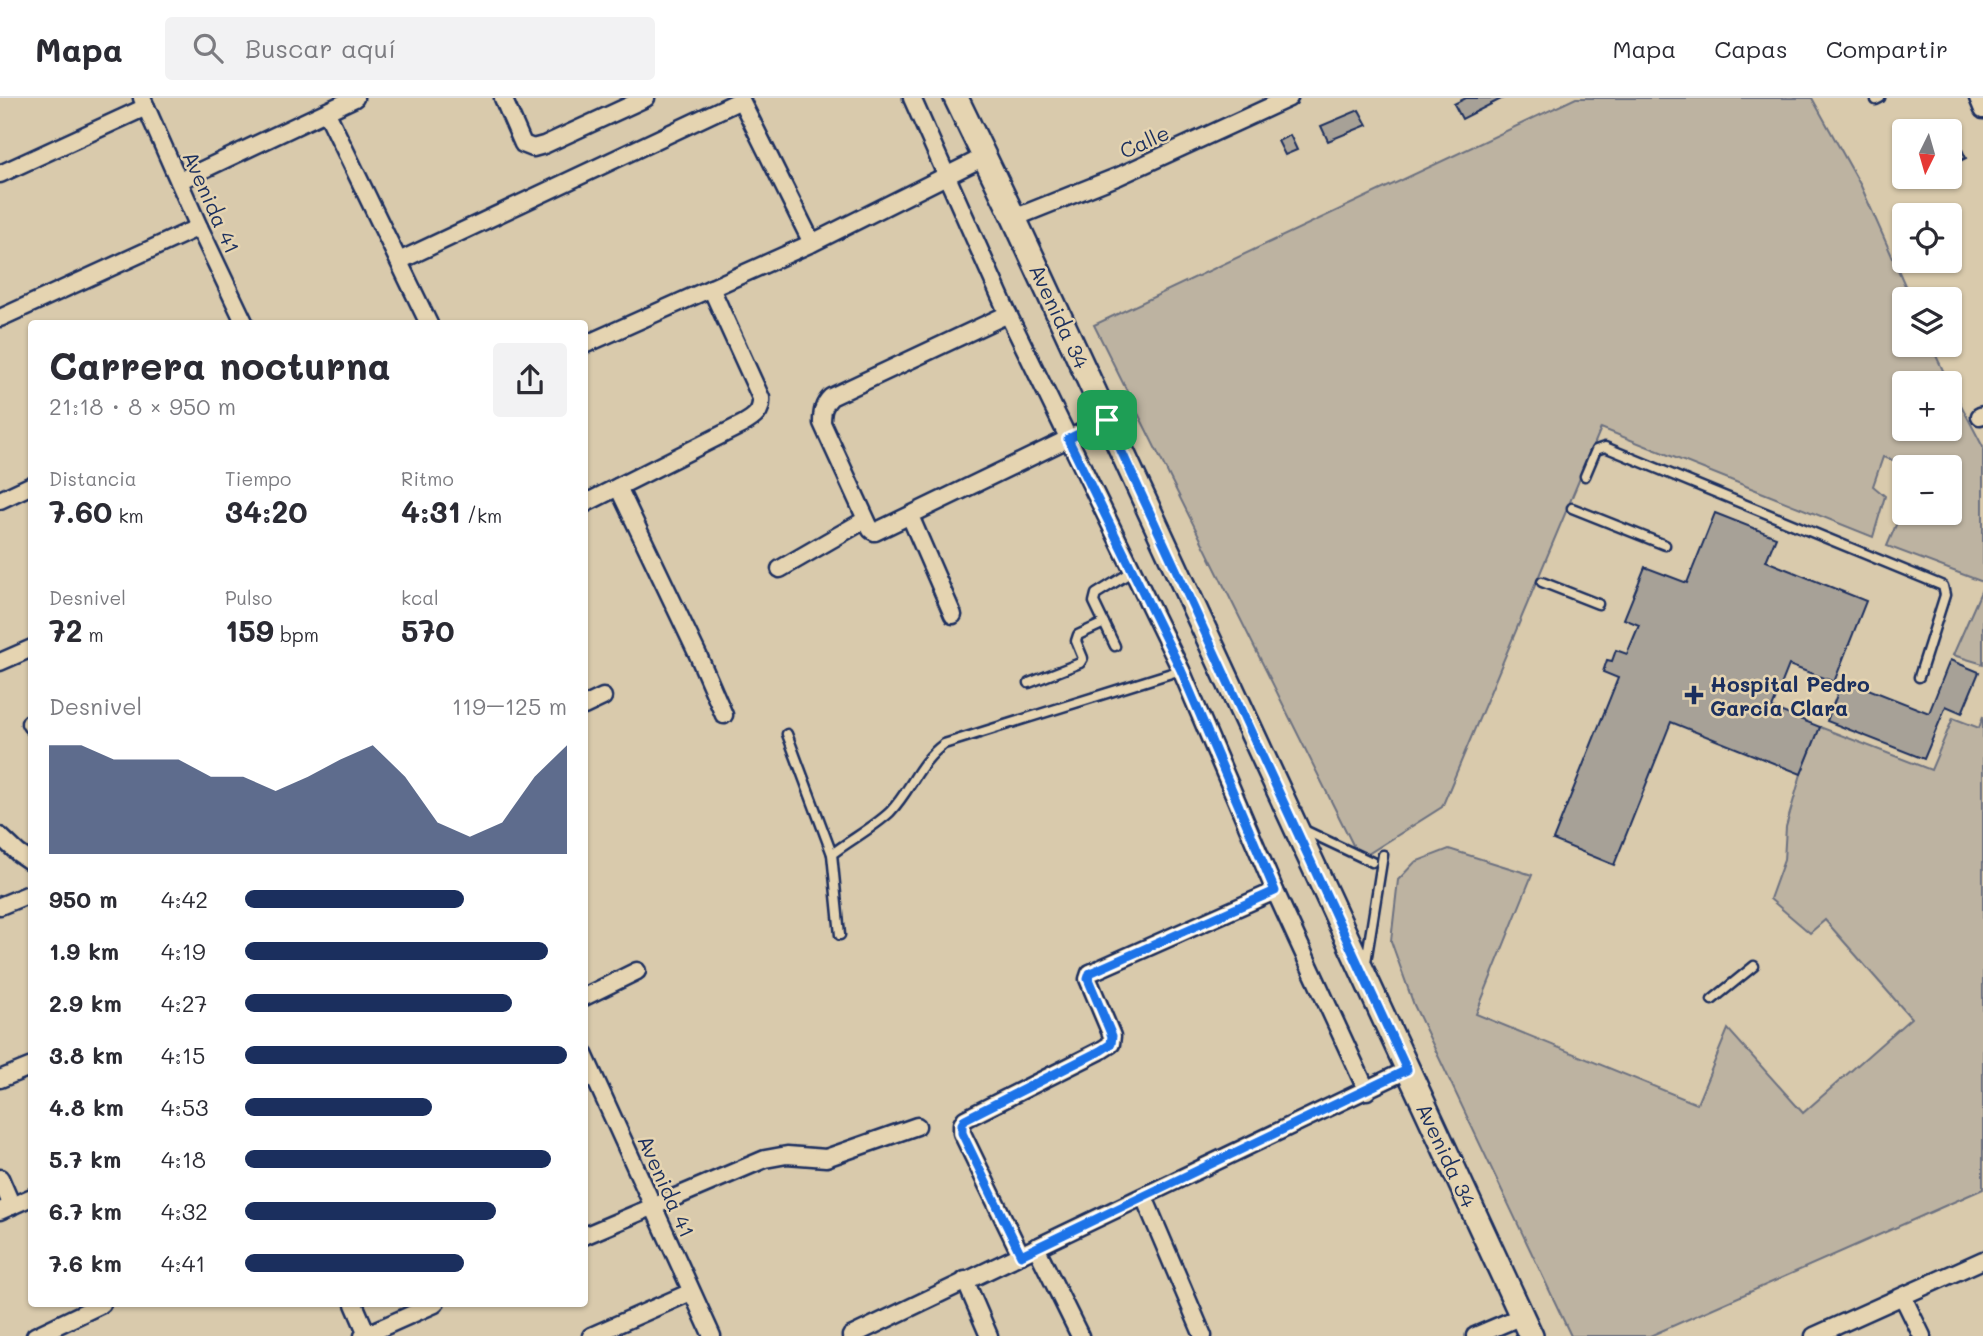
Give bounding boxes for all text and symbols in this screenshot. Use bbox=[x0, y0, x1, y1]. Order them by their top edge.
search box bbox=[165, 17, 655, 80]
text: Mapa bbox=[35, 27, 123, 70]
icon: search bbox=[189, 29, 227, 67]
text: Buscar aquí bbox=[245, 31, 396, 65]
text: Mapa bbox=[1612, 33, 1676, 64]
text: Capas bbox=[1714, 33, 1788, 64]
text: Compartir bbox=[1826, 33, 1948, 64]
street label: Calle bbox=[1115, 118, 1173, 164]
north arrow bbox=[1892, 119, 1962, 189]
map controls bbox=[1892, 119, 1962, 525]
street label: Avenida 41 bbox=[177, 147, 247, 257]
button: locate bbox=[1892, 203, 1962, 273]
street label: Avenida 34 bbox=[1024, 259, 1096, 373]
button: layers bbox=[1892, 287, 1962, 357]
text: Carrera nocturna bbox=[49, 340, 391, 390]
button: share bbox=[493, 343, 567, 417]
button: + bbox=[1892, 371, 1962, 441]
pin bbox=[1077, 390, 1137, 450]
text: 21:18 · 8 × 950 m bbox=[49, 391, 236, 421]
icon: arrive bbox=[1088, 401, 1126, 439]
button: − bbox=[1892, 455, 1962, 525]
text: Distancia bbox=[49, 466, 137, 491]
text: Tiempo bbox=[225, 466, 291, 491]
text: Ritmo bbox=[401, 466, 454, 491]
text: 7.60 bbox=[49, 491, 112, 531]
text: 34:20 bbox=[225, 491, 308, 531]
text: 4:31 bbox=[401, 491, 461, 531]
text: km bbox=[112, 503, 144, 528]
text: /km bbox=[461, 503, 502, 528]
text: Desnivel bbox=[49, 585, 126, 610]
text: Pulso bbox=[225, 585, 272, 610]
text: kcal bbox=[401, 585, 439, 610]
text: 72 bbox=[49, 610, 82, 650]
text: 159 bbox=[225, 610, 274, 650]
text: 570 bbox=[401, 610, 455, 650]
text: m bbox=[82, 622, 104, 647]
text: bpm bbox=[274, 622, 319, 647]
place label: Hospital Pedro Garcia Clara bbox=[1710, 670, 1870, 721]
marker: Hospital Pedro Garcia Clara bbox=[1684, 685, 1704, 705]
text: Desnivel bbox=[49, 691, 142, 721]
text: 119–125 m bbox=[452, 691, 567, 721]
text: 950 m bbox=[49, 884, 118, 914]
text: 4:42 bbox=[161, 884, 208, 914]
text: 1.9 km bbox=[49, 936, 119, 966]
text: 4:19 bbox=[161, 936, 206, 966]
text: 2.9 km bbox=[49, 988, 122, 1018]
text: 4:27 bbox=[161, 988, 207, 1018]
text: 3.8 km bbox=[49, 1040, 123, 1070]
text: 4:15 bbox=[161, 1040, 205, 1070]
text: 4.8 km bbox=[49, 1092, 124, 1122]
text: 4:53 bbox=[161, 1092, 209, 1122]
street label: Avenida 34 bbox=[1411, 1098, 1483, 1212]
street label: Avenida 41 bbox=[632, 1131, 702, 1241]
text: 5.7 km bbox=[49, 1144, 121, 1174]
text: 4:18 bbox=[161, 1144, 206, 1174]
text: 6.7 km bbox=[49, 1196, 122, 1226]
text: 4:32 bbox=[161, 1196, 208, 1226]
text: 7.6 km bbox=[49, 1248, 122, 1278]
text: 4:41 bbox=[161, 1248, 205, 1278]

